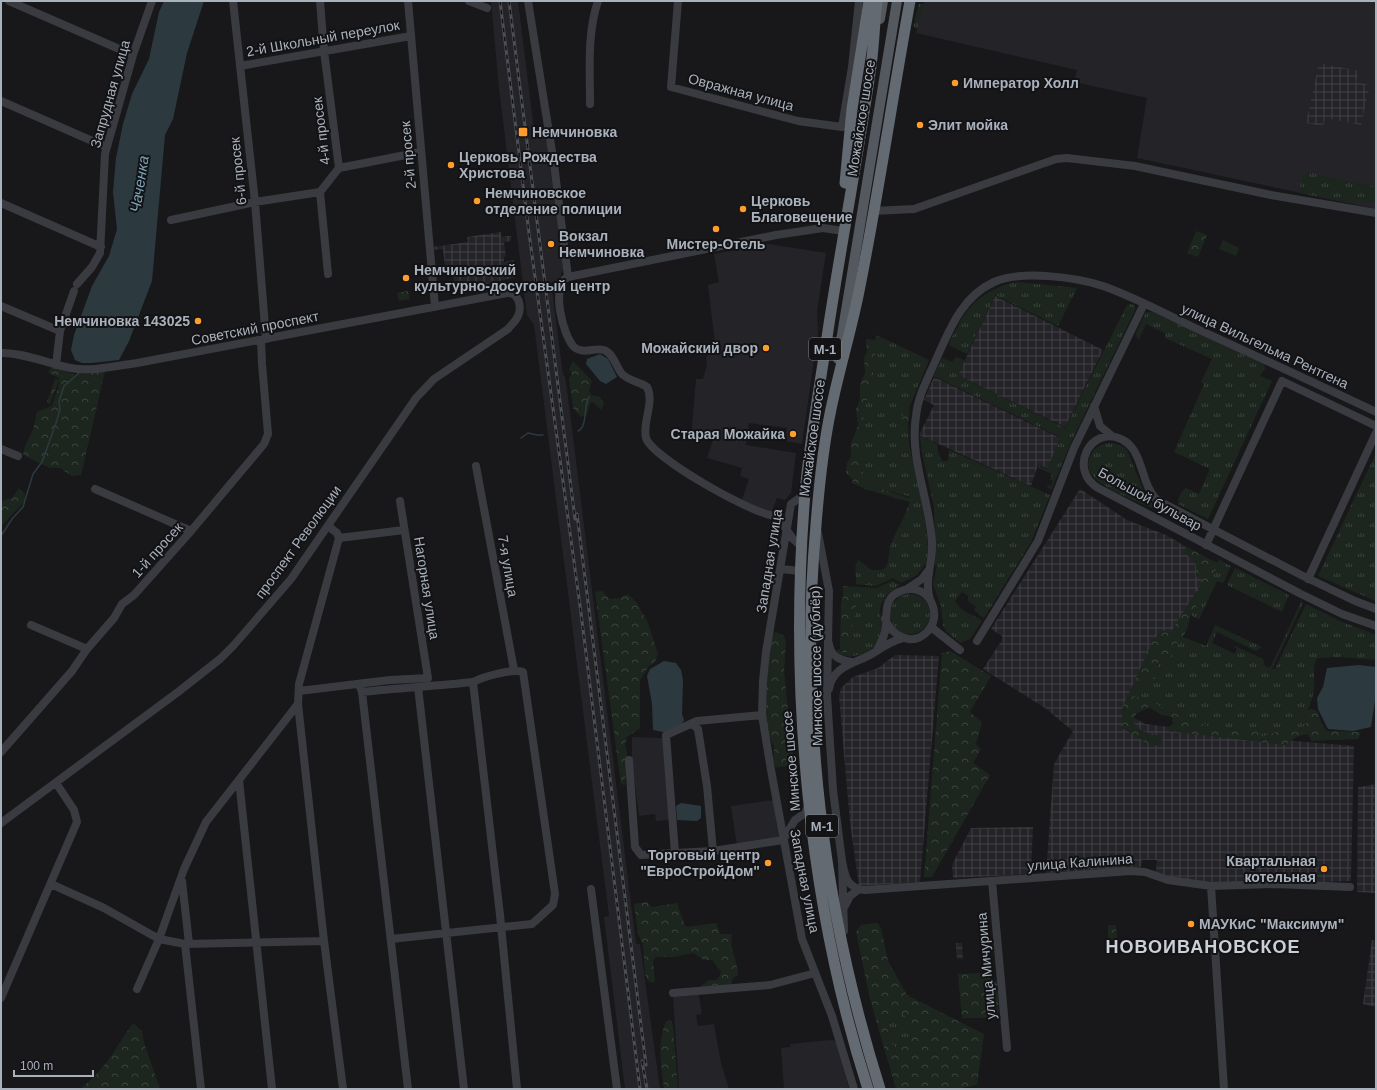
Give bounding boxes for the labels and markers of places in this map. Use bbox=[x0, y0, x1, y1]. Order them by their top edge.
place label: Император Холл bbox=[963, 75, 1079, 91]
marker: Император Холл bbox=[950, 78, 960, 88]
place label: Элит мойка bbox=[928, 117, 1008, 133]
marker: Элит мойка bbox=[915, 120, 925, 130]
place label: Немчиновка bbox=[532, 124, 617, 140]
marker: Немчиновка bbox=[517, 126, 529, 138]
place label: Церковь Рождества Христова bbox=[459, 149, 597, 181]
marker: Церковь Рождества Христова bbox=[446, 160, 456, 170]
place label: Немчиновское отделение полиции bbox=[485, 185, 622, 217]
place label: Церковь Благовещение bbox=[751, 193, 853, 225]
marker: Немчиновское отделение полиции bbox=[472, 196, 482, 206]
marker: Церковь Благовещение bbox=[738, 204, 748, 214]
marker: Мистер-Отель bbox=[711, 224, 721, 234]
place label: Вокзал Немчиновка bbox=[559, 228, 644, 260]
place label: Мистер-Отель bbox=[667, 236, 766, 252]
marker: Вокзал Немчиновка bbox=[546, 239, 556, 249]
place label: Немчиновский культурно-досуговый центр bbox=[414, 262, 610, 294]
marker: Немчиновский культурно-досуговый центр bbox=[401, 273, 411, 283]
place label: Немчиновка 143025 bbox=[54, 313, 190, 329]
marker: Немчиновка 143025 bbox=[193, 316, 203, 326]
place label: Можайский двор bbox=[641, 340, 758, 356]
marker: Можайский двор bbox=[761, 343, 771, 353]
place label: Старая Можайка bbox=[671, 426, 785, 442]
marker: Старая Можайка bbox=[788, 429, 798, 439]
place label: Торговый центр "ЕвроСтройДом" bbox=[640, 847, 760, 879]
place label: Квартальная котельная bbox=[1226, 853, 1316, 885]
marker: Торговый центр "ЕвроСтройДом" bbox=[763, 858, 773, 868]
marker: Квартальная котельная bbox=[1319, 864, 1329, 874]
place label: МАУКиС "Максимум" bbox=[1199, 916, 1344, 932]
marker: МАУКиС "Максимум" bbox=[1186, 919, 1196, 929]

